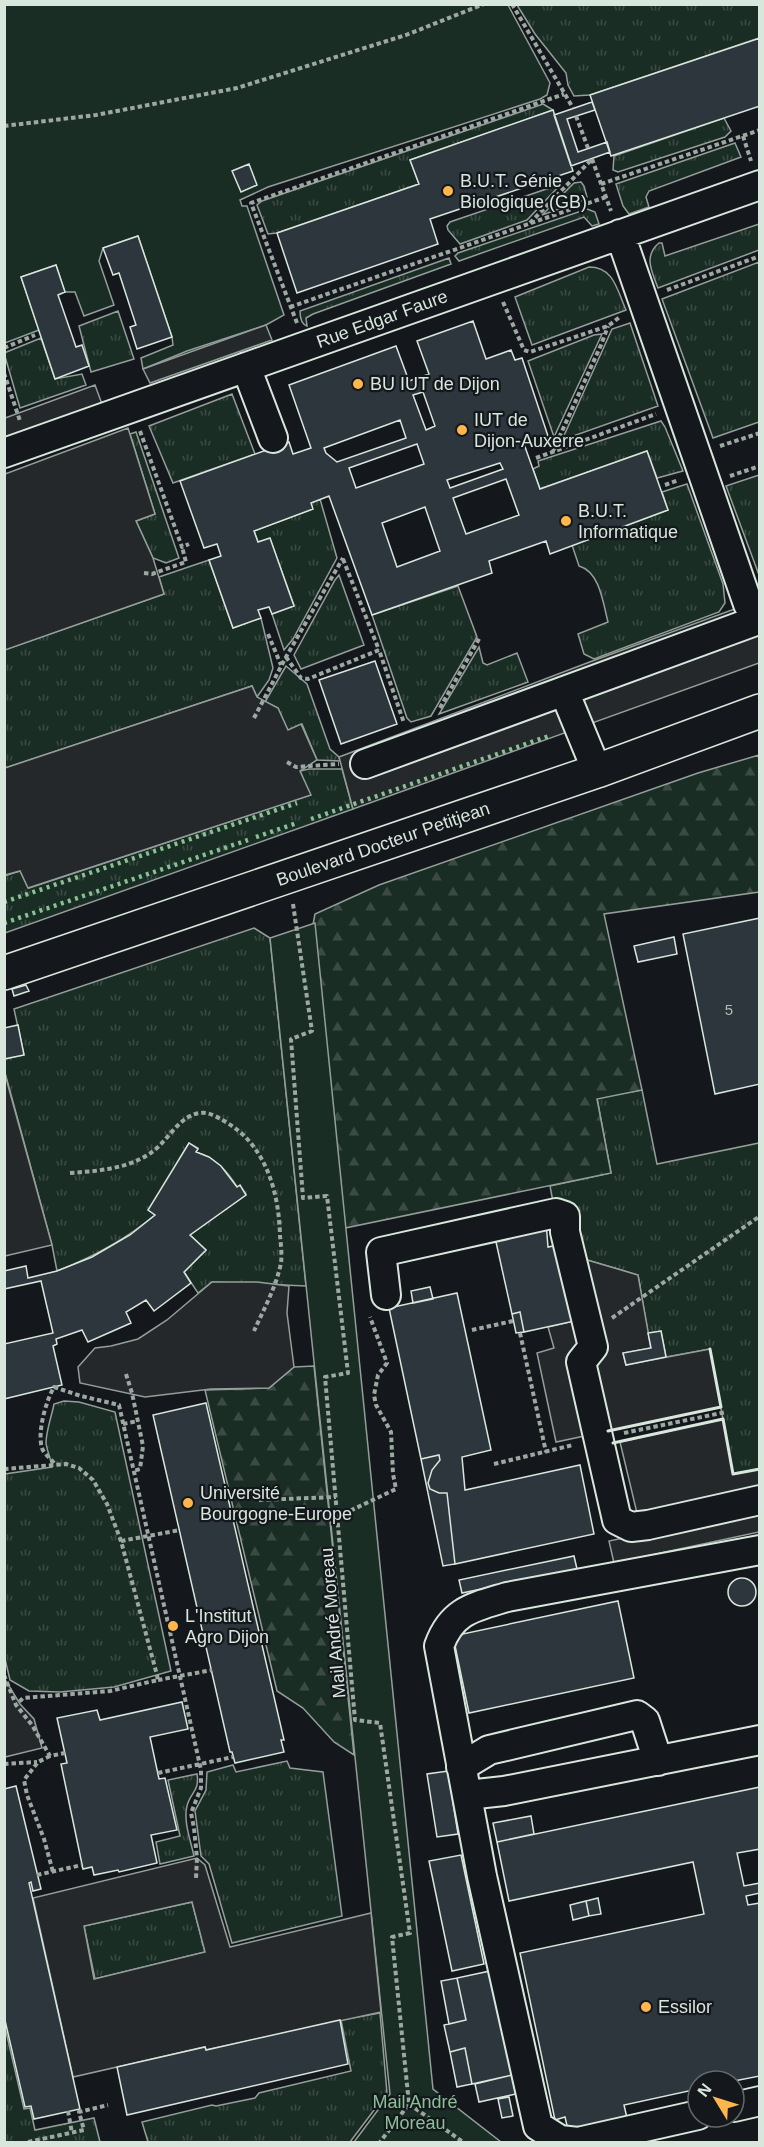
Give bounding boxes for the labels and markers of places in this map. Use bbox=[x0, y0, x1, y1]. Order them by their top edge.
place label: B.U.T. Génie Biologique (GB) bbox=[460, 171, 587, 212]
marker: B.U.T. Génie Biologique (GB) bbox=[441, 184, 455, 198]
place label: BU IUT de Dijon bbox=[370, 374, 500, 394]
marker: BU IUT de Dijon bbox=[351, 377, 365, 391]
place label: IUT de Dijon-Auxerre bbox=[474, 410, 584, 451]
marker: IUT de Dijon-Auxerre bbox=[455, 423, 469, 437]
place label: B.U.T. Informatique bbox=[578, 501, 678, 542]
marker: B.U.T. Informatique bbox=[559, 514, 573, 528]
place label: Université Bourgogne-Europe bbox=[200, 1483, 352, 1524]
marker: Université Bourgogne-Europe bbox=[181, 1496, 195, 1510]
place label: L'Institut Agro Dijon bbox=[185, 1606, 269, 1647]
marker: L'Institut Agro Dijon bbox=[166, 1619, 180, 1633]
place label: Essilor bbox=[658, 1997, 712, 2017]
marker: Essilor bbox=[639, 2000, 653, 2014]

